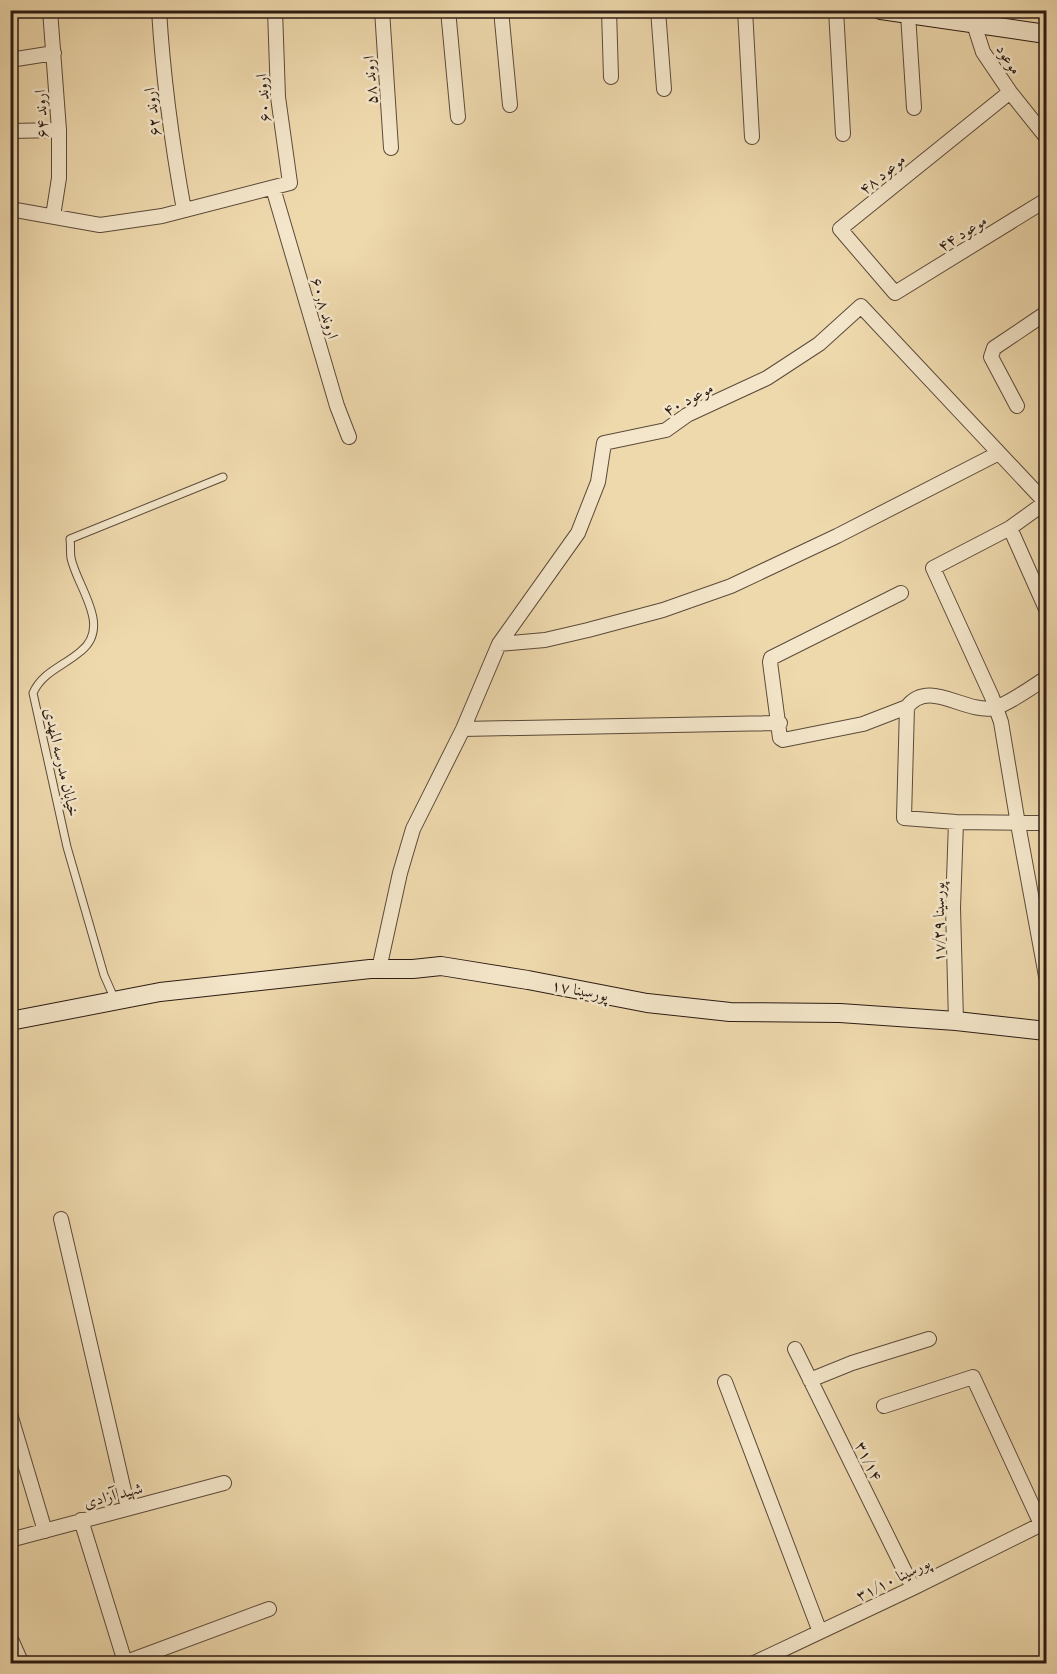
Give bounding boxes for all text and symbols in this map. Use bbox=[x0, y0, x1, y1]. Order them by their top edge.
street label: موعود bbox=[991, 40, 1026, 78]
street label: اروند ۵۸ bbox=[359, 55, 381, 105]
street label: اروند ۶۰ bbox=[251, 73, 275, 123]
street label: اروند ۶۲ bbox=[140, 87, 164, 137]
street label: اروند ۶۴ bbox=[30, 89, 52, 139]
street label: موعود ۴۸ bbox=[855, 150, 910, 199]
street label: موعود ۴۴ bbox=[934, 211, 991, 256]
street label: اروند ۶۰٫۸ bbox=[307, 275, 343, 341]
street label: موعود ۴۰ bbox=[660, 378, 717, 421]
street label: خیابان مدرسه المهدی bbox=[40, 706, 84, 818]
street label: پورسینا ۱۷/۲۹ bbox=[929, 881, 950, 962]
street label: پورسینا ۱۷ bbox=[549, 975, 611, 1007]
street label: ۳۱/۱۴ bbox=[851, 1438, 887, 1484]
street label: شهید آزادی bbox=[81, 1478, 145, 1513]
street label: پورسینا ۳۱/۱۰ bbox=[853, 1552, 935, 1607]

